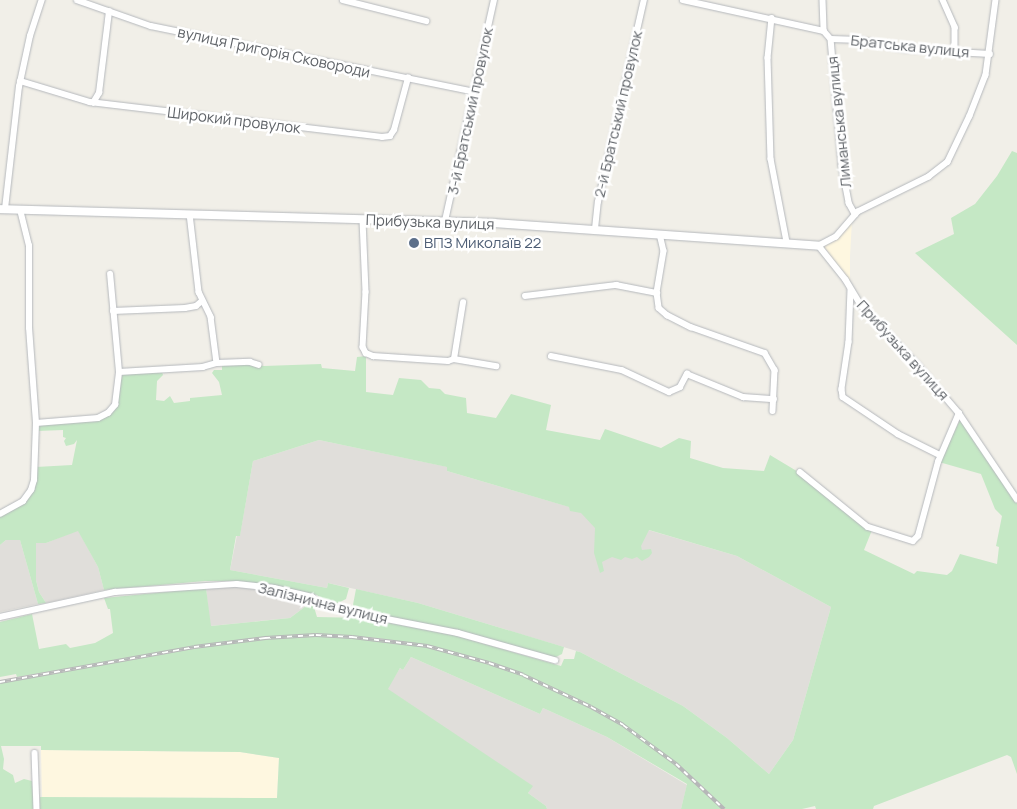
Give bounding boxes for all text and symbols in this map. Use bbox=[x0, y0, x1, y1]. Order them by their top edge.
street label: вулиця Григорія Сковороди bbox=[176, 23, 372, 81]
street label: 3-й Братський провулок bbox=[443, 26, 497, 196]
street label: 2-й Братський провулок bbox=[590, 29, 646, 199]
street label: Братська вулиця bbox=[850, 31, 970, 61]
street label: Лиманська вулиця bbox=[823, 55, 855, 189]
street label: Широкий провулок bbox=[166, 103, 302, 137]
street label: Прибузька вулиця bbox=[365, 211, 495, 233]
place label: ВПЗ Миколаїв 22 bbox=[424, 234, 541, 252]
marker: ВПЗ Миколаїв 22 bbox=[408, 237, 420, 249]
street label: Прибузька вулиця bbox=[853, 296, 953, 404]
street label: Залізнична вулиця bbox=[256, 578, 390, 628]

